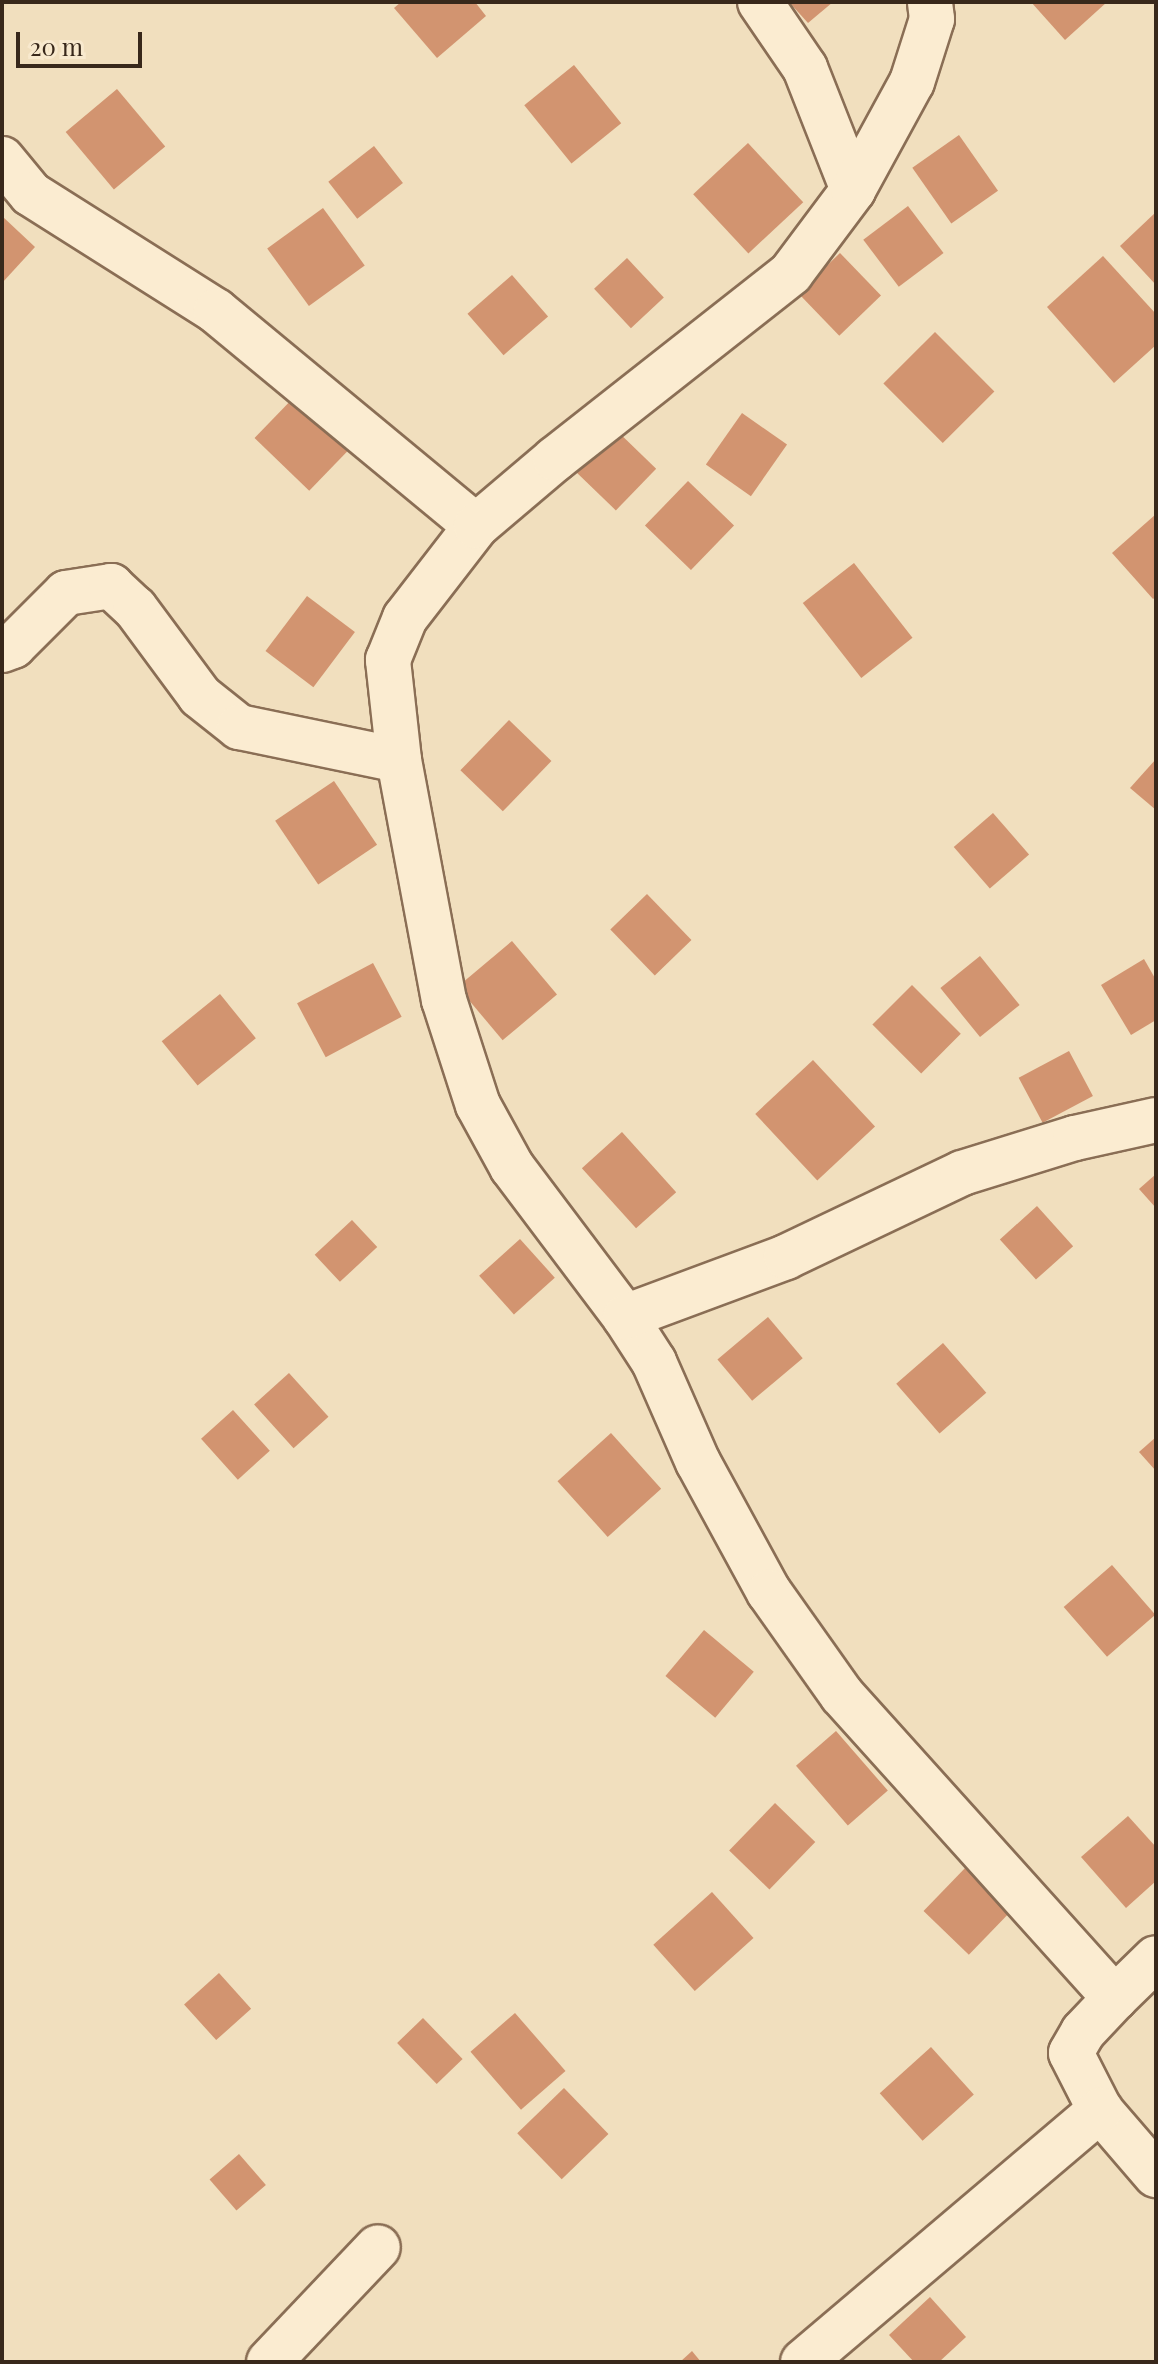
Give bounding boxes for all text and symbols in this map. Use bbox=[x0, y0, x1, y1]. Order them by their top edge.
scale bar bbox=[20, 16, 146, 66]
text: 20 m bbox=[30, 30, 83, 62]

